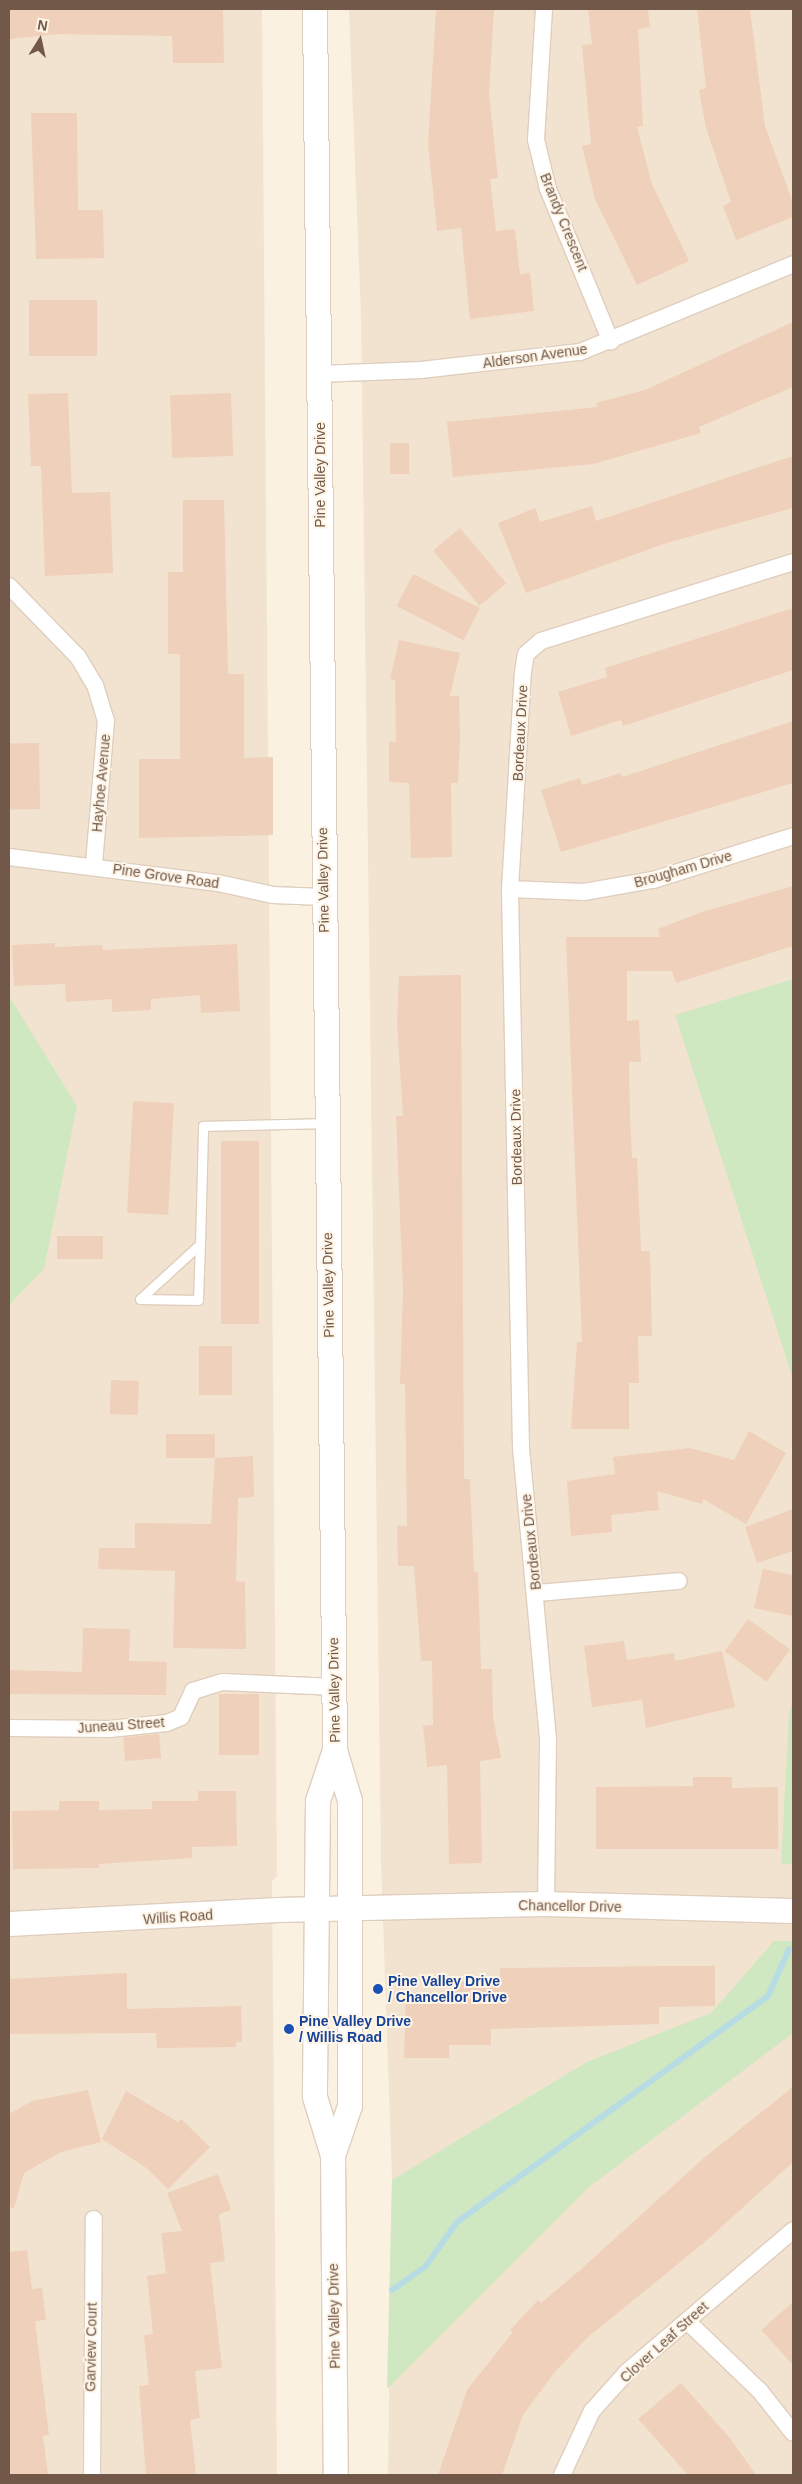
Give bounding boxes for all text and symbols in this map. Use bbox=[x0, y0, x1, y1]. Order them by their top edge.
north arrow bbox=[15, 15, 65, 65]
text: N bbox=[36, 16, 49, 34]
street label: Brandy Crescent bbox=[537, 171, 591, 273]
street label: Alderson Avenue bbox=[481, 340, 589, 372]
street label: Pine Valley Drive bbox=[312, 422, 328, 528]
street label: Bordeaux Drive bbox=[509, 684, 531, 782]
street label: Hayhoe Avenue bbox=[88, 733, 114, 833]
street label: Pine Valley Drive bbox=[314, 827, 332, 933]
street label: Brougham Drive bbox=[632, 847, 734, 891]
street label: Pine Grove Road bbox=[112, 860, 220, 892]
street label: Bordeaux Drive bbox=[507, 1089, 525, 1185]
street label: Pine Valley Drive bbox=[319, 1232, 337, 1338]
street label: Bordeaux Drive bbox=[518, 1493, 544, 1591]
street label: Pine Valley Drive bbox=[325, 1637, 343, 1743]
street label: Juneau Street bbox=[77, 1714, 165, 1736]
street label: Chancellor Drive bbox=[518, 1897, 622, 1915]
street label: Willis Road bbox=[142, 1906, 214, 1928]
place label: Pine Valley Drive / Chancellor Drive bbox=[388, 1973, 507, 2005]
marker: Pine Valley Drive / Chancellor Drive bbox=[372, 1983, 384, 1995]
place label: Pine Valley Drive / Willis Road bbox=[299, 2013, 411, 2045]
marker: Pine Valley Drive / Willis Road bbox=[283, 2023, 295, 2035]
street label: Pine Valley Drive bbox=[325, 2263, 343, 2369]
street label: Clover Leaf Street bbox=[616, 2298, 712, 2386]
street label: Garview Court bbox=[82, 2302, 100, 2392]

